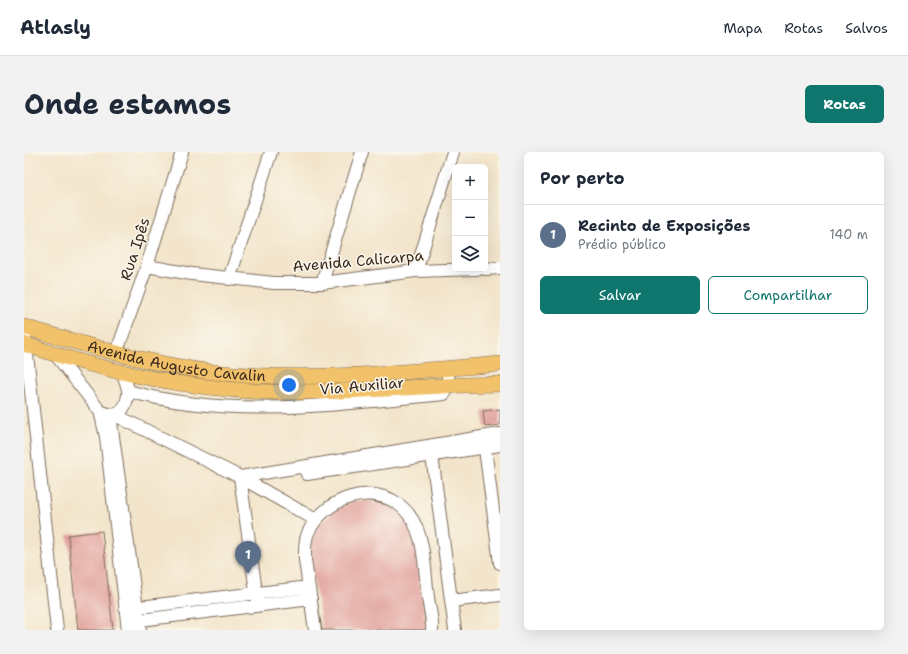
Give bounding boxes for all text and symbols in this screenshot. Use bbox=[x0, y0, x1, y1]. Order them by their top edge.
text: Atlasly bbox=[20, 15, 91, 40]
text: Mapa bbox=[723, 19, 762, 37]
text: Rotas bbox=[784, 19, 823, 37]
text: Salvos bbox=[845, 19, 888, 37]
text: Onde estamos bbox=[24, 85, 231, 123]
button: Rotas bbox=[805, 85, 884, 123]
map controls bbox=[452, 164, 488, 272]
button: + bbox=[452, 164, 488, 200]
text: Por perto bbox=[540, 167, 625, 189]
button: − bbox=[452, 200, 488, 236]
street label: Rua Ipês bbox=[115, 215, 155, 283]
text: Recinto de Exposições bbox=[578, 216, 750, 236]
text: 1 bbox=[550, 226, 556, 243]
text: 140 m bbox=[829, 226, 868, 243]
button: layers bbox=[452, 236, 488, 272]
text: Prédio público bbox=[578, 236, 666, 253]
street label: Avenida Calicarpa bbox=[292, 245, 425, 277]
button: Salvar bbox=[540, 276, 700, 314]
button: Compartilhar bbox=[708, 276, 868, 314]
street label: Avenida Augusto Cavalin bbox=[85, 336, 266, 386]
street label: Via Auxiliar bbox=[319, 372, 405, 400]
your location bbox=[279, 375, 299, 395]
pin: 1 bbox=[235, 541, 261, 574]

